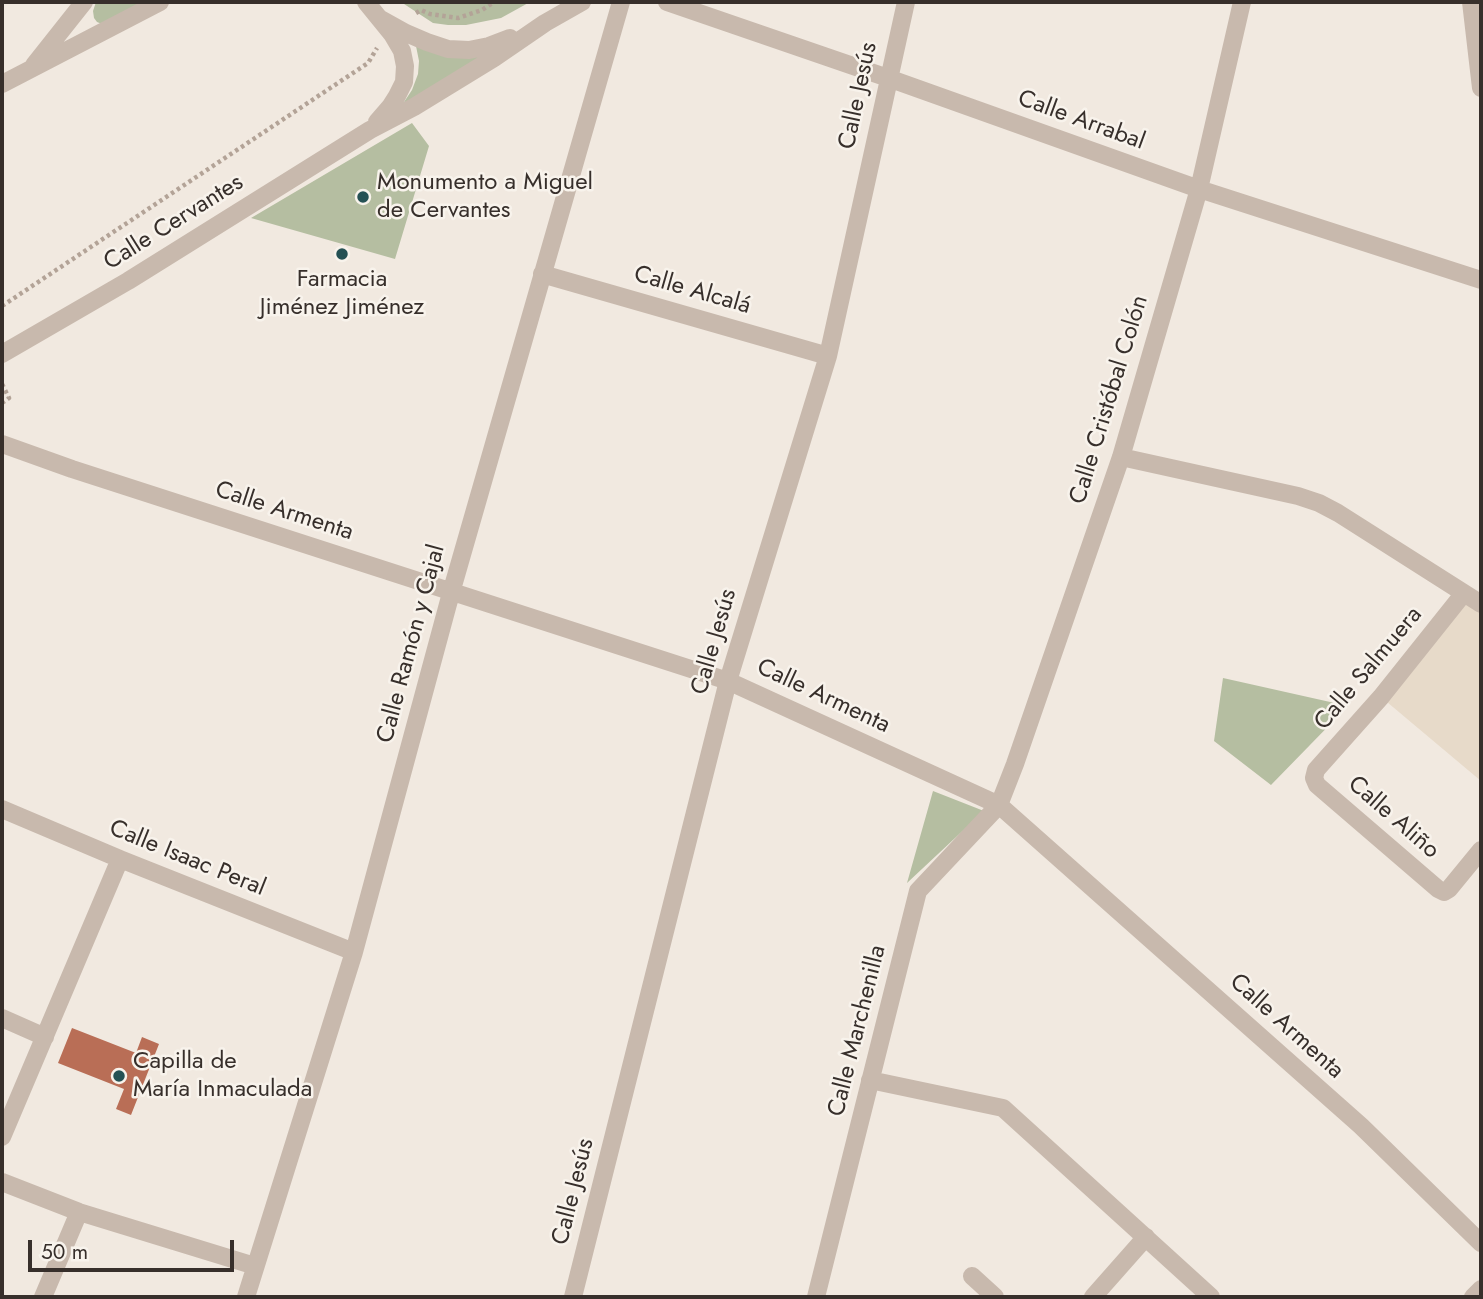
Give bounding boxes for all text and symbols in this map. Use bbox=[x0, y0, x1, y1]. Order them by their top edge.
street label: Calle Jesús bbox=[834, 40, 884, 152]
street label: Calle Arrabal bbox=[1014, 85, 1148, 157]
street label: Calle Cervantes bbox=[99, 169, 249, 277]
place label: Monumento a Miguel de Cervantes bbox=[377, 169, 593, 225]
marker: Monumento a Miguel de Cervantes bbox=[355, 189, 371, 205]
marker: Farmacia Jiménez Jiménez bbox=[334, 246, 350, 262]
street label: Calle Alcalá bbox=[630, 261, 754, 321]
place label: Farmacia Jiménez Jiménez bbox=[260, 266, 424, 322]
street label: Calle Cristóbal Colón bbox=[1065, 292, 1155, 508]
street label: Calle Armenta bbox=[211, 476, 357, 548]
street label: Calle Ramón y Cajal bbox=[372, 542, 452, 746]
street label: Calle Jesús bbox=[686, 586, 744, 698]
street label: Calle Salmuera bbox=[1309, 601, 1429, 737]
street label: Calle Armenta bbox=[752, 654, 894, 740]
street label: Calle Aliño bbox=[1341, 770, 1445, 866]
street label: Calle Isaac Peral bbox=[105, 815, 269, 903]
street label: Calle Marchenilla bbox=[823, 942, 893, 1120]
street label: Calle Armenta bbox=[1223, 968, 1349, 1086]
place label: Capilla de María Inmaculada bbox=[133, 1048, 312, 1104]
marker: Capilla de María Inmaculada bbox=[111, 1068, 127, 1084]
street label: Calle Jesús bbox=[547, 1136, 601, 1248]
scale bar bbox=[32, 1226, 238, 1270]
text: 50 m bbox=[41, 1237, 88, 1267]

